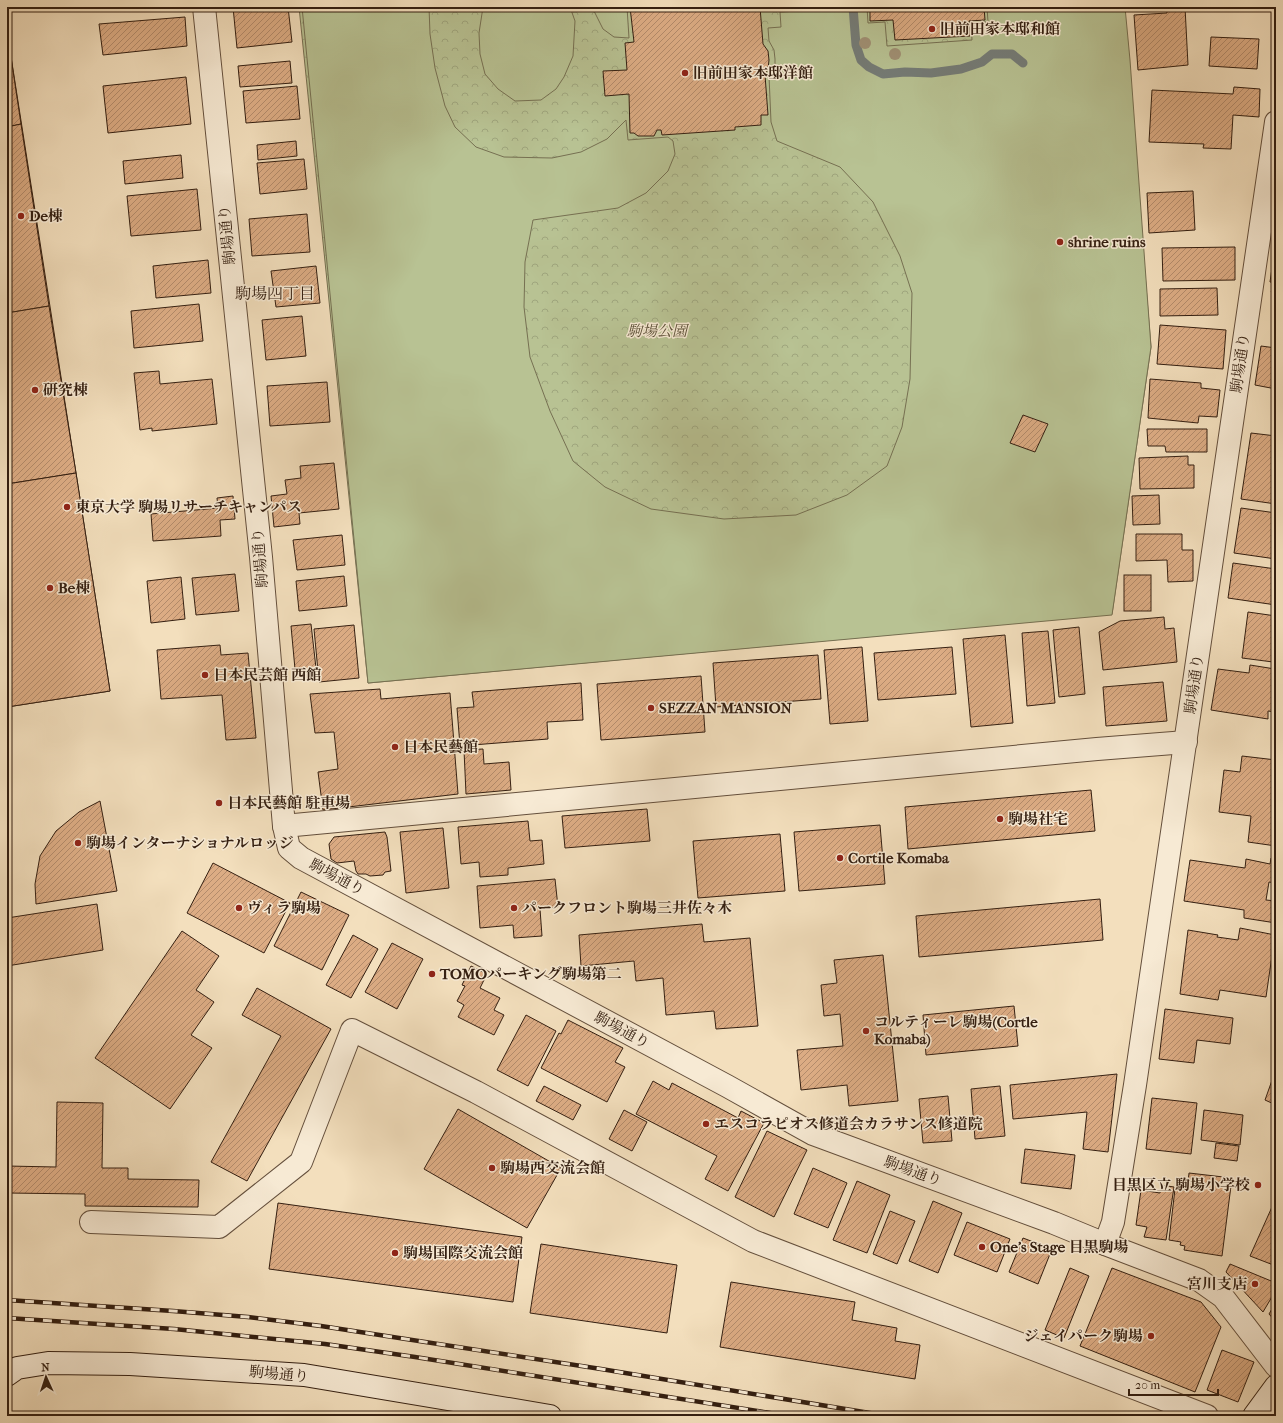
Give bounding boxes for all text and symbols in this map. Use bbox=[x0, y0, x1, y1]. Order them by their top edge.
place label: 旧前田家本邸和館 bbox=[940, 20, 1060, 38]
marker: 旧前田家本邸和館 bbox=[927, 24, 937, 34]
place label: 旧前田家本邸洋館 bbox=[693, 64, 813, 82]
marker: 旧前田家本邸洋館 bbox=[680, 68, 690, 78]
street label: 駒場通り bbox=[215, 204, 239, 266]
place label: De棟 bbox=[29, 207, 63, 225]
marker: De棟 bbox=[16, 211, 26, 221]
place label: shrine ruins bbox=[1068, 233, 1146, 251]
marker: shrine ruins bbox=[1055, 237, 1065, 247]
district label: 駒場四丁目 bbox=[235, 284, 315, 303]
park label: 駒場公園 bbox=[627, 322, 690, 340]
street label: 駒場通り bbox=[1227, 332, 1253, 394]
place label: 研究棟 bbox=[43, 381, 88, 399]
marker: 研究棟 bbox=[30, 385, 40, 395]
place label: 東京大学 駒場リサーチキャンパス bbox=[75, 498, 302, 516]
marker: 東京大学 駒場リサーチキャンパス bbox=[62, 502, 72, 512]
street label: 駒場通り bbox=[248, 527, 272, 589]
place label: Be棟 bbox=[58, 579, 90, 597]
marker: Be棟 bbox=[45, 583, 55, 593]
street label: 駒場通り bbox=[1181, 653, 1207, 715]
place label: 日本民芸館 西館 bbox=[213, 666, 321, 684]
marker: 日本民芸館 西館 bbox=[200, 670, 210, 680]
place label: SEZZAN MANSION bbox=[659, 699, 792, 717]
marker: SEZZAN MANSION bbox=[646, 703, 656, 713]
place label: 日本民藝館 bbox=[403, 738, 478, 756]
marker: 日本民藝館 bbox=[390, 742, 400, 752]
place label: 日本民藝館 駐車場 bbox=[227, 794, 350, 812]
marker: 日本民藝館 駐車場 bbox=[214, 798, 224, 808]
place label: 駒場社宅 bbox=[1008, 810, 1068, 828]
marker: 駒場社宅 bbox=[995, 814, 1005, 824]
place label: 駒場インターナショナルロッジ bbox=[86, 834, 294, 852]
marker: 駒場インターナショナルロッジ bbox=[73, 838, 83, 848]
place label: Cortile Komaba bbox=[848, 849, 950, 867]
marker: Cortile Komaba bbox=[835, 853, 845, 863]
street label: 駒場通り bbox=[306, 855, 368, 899]
place label: ヴィラ駒場 bbox=[247, 899, 321, 917]
place label: パークフロント駒場三井佐々木 bbox=[522, 899, 732, 917]
marker: ヴィラ駒場 bbox=[234, 903, 244, 913]
marker: パークフロント駒場三井佐々木 bbox=[509, 903, 519, 913]
place label: TOMOパーキング駒場第二 bbox=[439, 965, 622, 983]
marker: TOMOパーキング駒場第二 bbox=[427, 969, 437, 979]
street label: 駒場通り bbox=[591, 1008, 653, 1052]
place label: コルティーレ駒場(Cortle Komaba) bbox=[874, 1013, 1038, 1048]
marker: コルティーレ駒場(Cortle Komaba) bbox=[861, 1026, 871, 1036]
place label: エスコラピオス修道会カラサンス修道院 bbox=[714, 1115, 983, 1133]
marker: エスコラピオス修道会カラサンス修道院 bbox=[701, 1119, 711, 1129]
street label: 駒場通り bbox=[882, 1152, 944, 1190]
place label: 駒場西交流会館 bbox=[500, 1159, 605, 1177]
marker: 駒場西交流会館 bbox=[487, 1163, 497, 1173]
place label: 目黒区立 駒場小学校 bbox=[1112, 1176, 1250, 1194]
marker: 目黒区立 駒場小学校 bbox=[1253, 1180, 1263, 1190]
place label: One's Stage 目黒駒場 bbox=[990, 1238, 1128, 1256]
marker: One's Stage 目黒駒場 bbox=[977, 1242, 987, 1252]
place label: 駒場国際交流会館 bbox=[403, 1244, 523, 1262]
marker: 駒場国際交流会館 bbox=[390, 1248, 400, 1258]
place label: 宮川支店 bbox=[1187, 1275, 1247, 1293]
marker: 宮川支店 bbox=[1250, 1279, 1260, 1289]
place label: ジェイパーク駒場 bbox=[1024, 1327, 1143, 1345]
marker: ジェイパーク駒場 bbox=[1146, 1331, 1156, 1341]
north arrow bbox=[26, 1357, 66, 1397]
text: N bbox=[41, 1361, 51, 1374]
street label: 駒場通り bbox=[248, 1362, 310, 1386]
scale bar bbox=[1129, 1371, 1218, 1397]
text: 20 m bbox=[1135, 1378, 1160, 1392]

